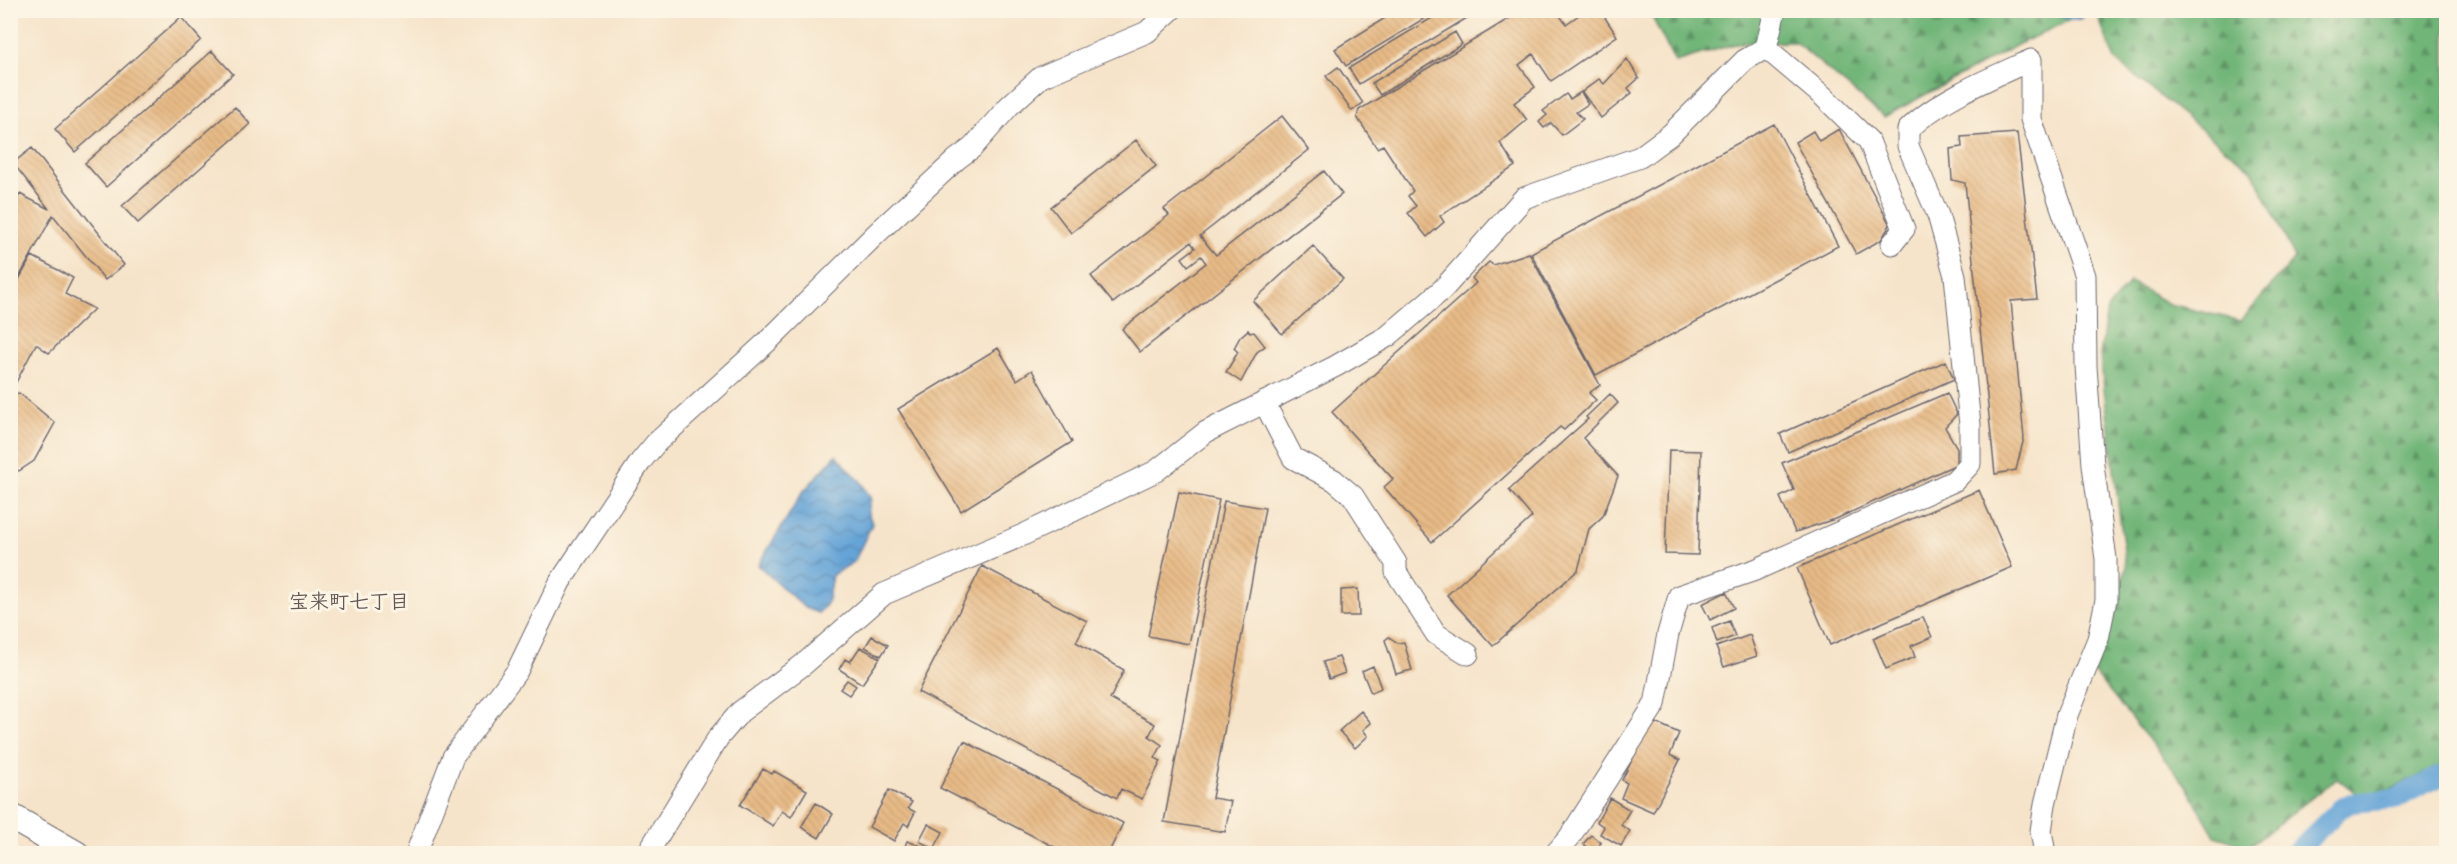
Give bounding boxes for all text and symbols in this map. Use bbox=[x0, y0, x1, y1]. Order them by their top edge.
district label: 宝来町七丁目 bbox=[289, 585, 409, 615]

